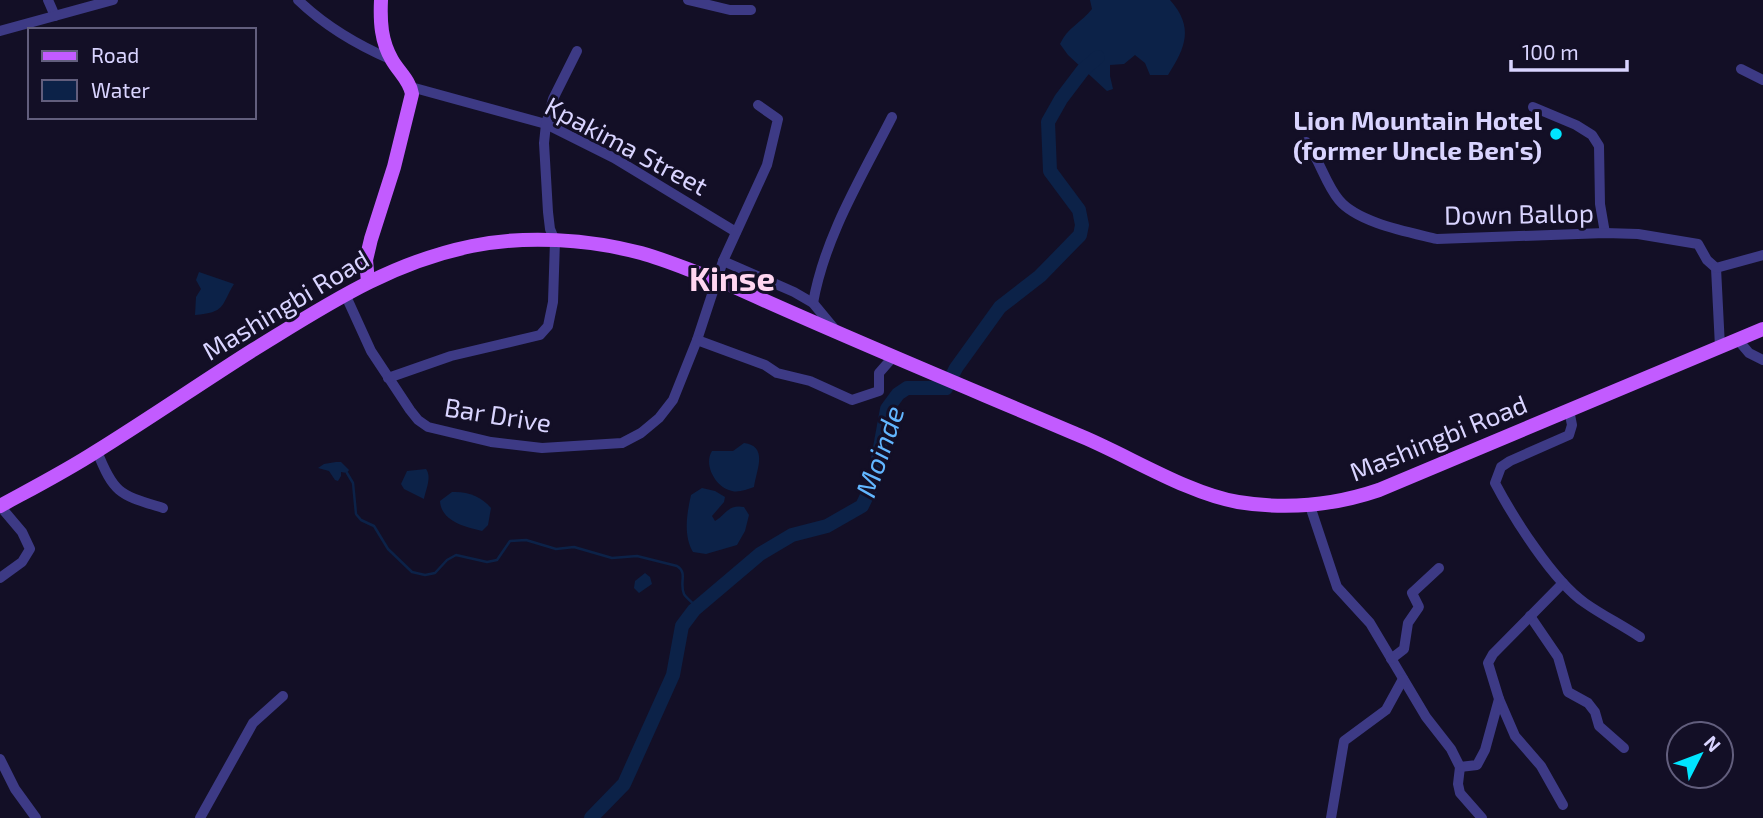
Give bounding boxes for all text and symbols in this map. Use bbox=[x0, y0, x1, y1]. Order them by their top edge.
legend bbox=[28, 28, 256, 119]
scale bar bbox=[1511, 28, 1626, 72]
text: 100 m bbox=[1522, 39, 1579, 64]
text: Road bbox=[91, 42, 139, 67]
text: Water bbox=[91, 77, 150, 102]
street label: Kpakima Street bbox=[540, 89, 714, 201]
place label: Lion Mountain Hotel (former Uncle Ben's) bbox=[1293, 104, 1542, 165]
marker: Lion Mountain Hotel (former Uncle Ben's) bbox=[1548, 126, 1564, 142]
street label: Down Ballop bbox=[1444, 196, 1594, 230]
street label: Mashingbi Road bbox=[196, 242, 374, 366]
district label: Kinse bbox=[689, 258, 775, 298]
street label: Mashingbi Road bbox=[1345, 387, 1531, 487]
street label: Bar Drive bbox=[442, 390, 554, 438]
water label: Moinde bbox=[848, 401, 910, 501]
north arrow bbox=[1665, 720, 1735, 790]
text: N bbox=[1700, 730, 1726, 756]

